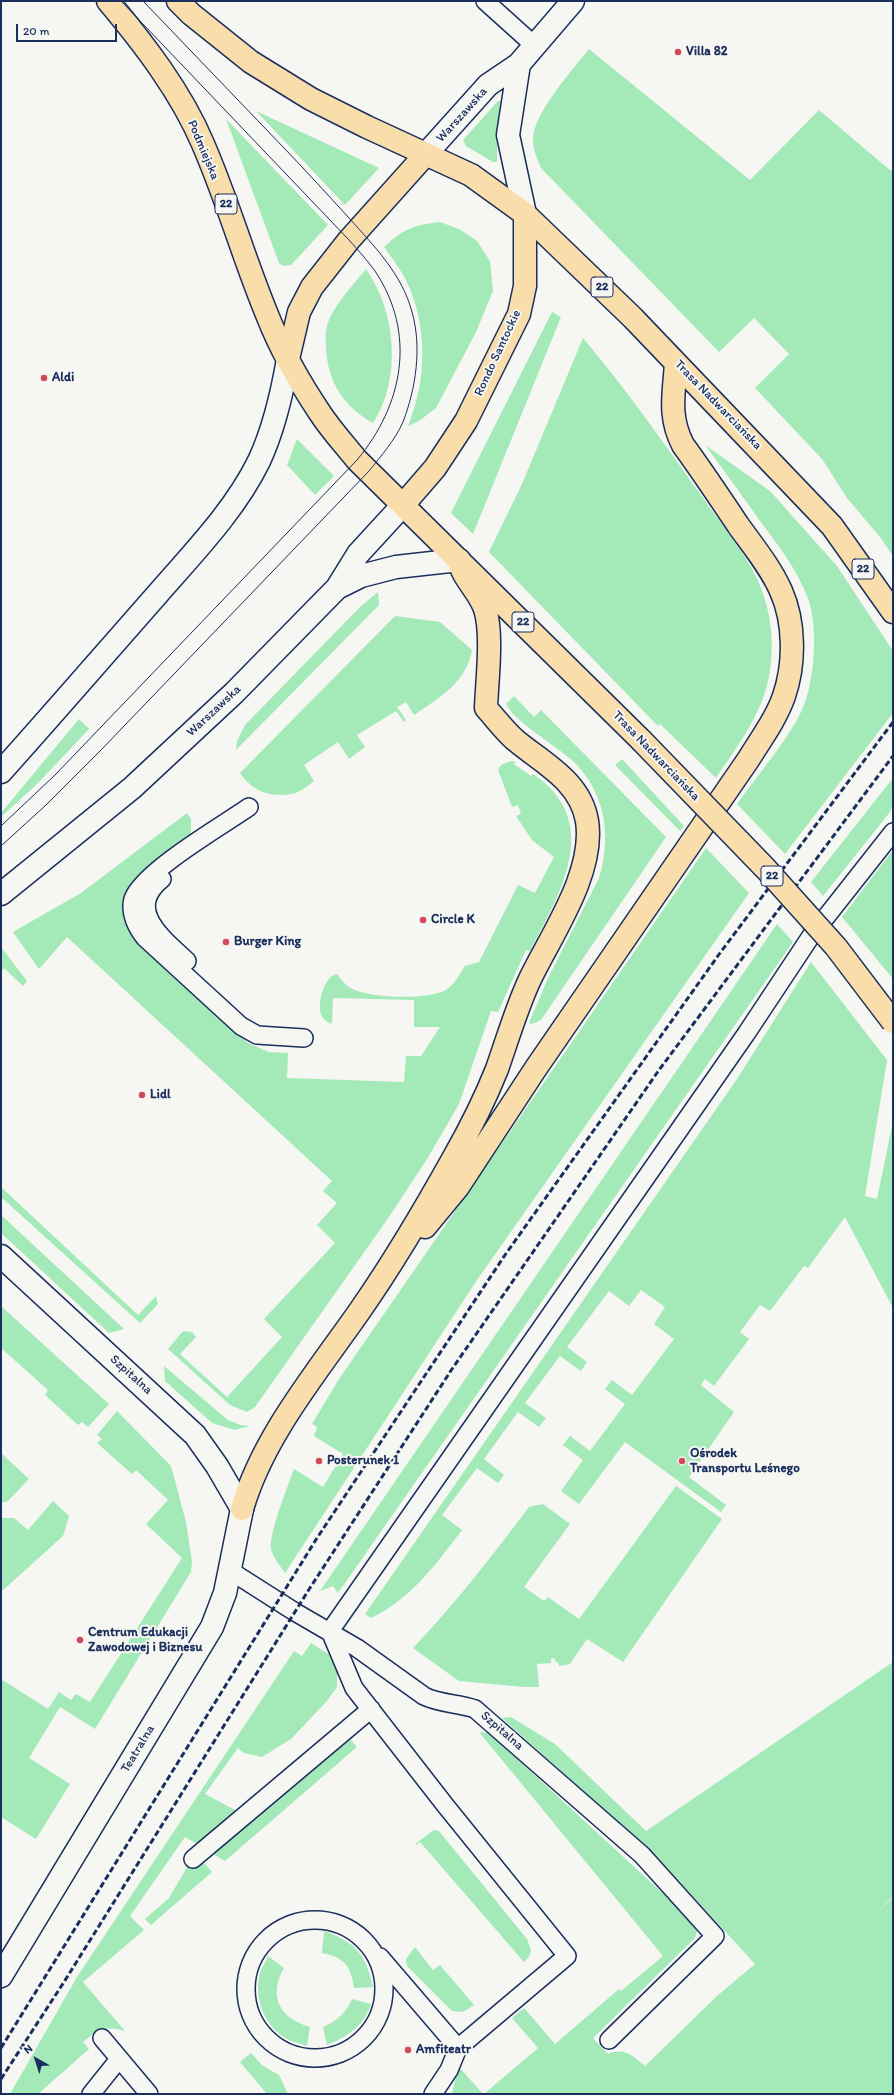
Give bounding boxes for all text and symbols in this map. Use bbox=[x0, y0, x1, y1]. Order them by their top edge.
scale bar bbox=[18, 16, 119, 42]
text: 20 m bbox=[23, 24, 50, 38]
place label: Villa 82 bbox=[686, 44, 728, 60]
marker: Villa 82 bbox=[673, 47, 683, 57]
street label: Warszawska bbox=[433, 84, 491, 146]
street label: Podmiejska bbox=[183, 118, 223, 182]
road number: 22 bbox=[215, 194, 237, 214]
road number: 22 bbox=[591, 277, 613, 297]
street label: Rondo Santockie bbox=[471, 307, 525, 399]
street label: Trasa Nadwarciańska bbox=[671, 357, 765, 453]
place label: Aldi bbox=[52, 370, 74, 386]
marker: Aldi bbox=[39, 373, 49, 383]
road number: 22 bbox=[852, 559, 874, 579]
road number: 22 bbox=[512, 612, 534, 632]
street label: Warszawska bbox=[183, 682, 245, 740]
street label: Trasa Nadwarciańska bbox=[609, 708, 703, 804]
road number: 22 bbox=[761, 866, 783, 886]
place label: Circle K bbox=[431, 912, 475, 928]
marker: Circle K bbox=[418, 915, 428, 925]
place label: Burger King bbox=[234, 934, 301, 950]
marker: Burger King bbox=[221, 937, 231, 947]
place label: Lidl bbox=[150, 1087, 171, 1103]
marker: Lidl bbox=[137, 1090, 147, 1100]
street label: Szpitalna bbox=[107, 1352, 155, 1398]
place label: Ośrodek Transportu Leśnego bbox=[690, 1446, 800, 1477]
place label: Posterunek 1 bbox=[327, 1453, 399, 1469]
marker: Posterunek 1 bbox=[314, 1456, 324, 1466]
marker: Ośrodek Transportu Leśnego bbox=[677, 1456, 687, 1466]
place label: Centrum Edukacji Zawodowej i Biznesu bbox=[88, 1625, 203, 1656]
marker: Centrum Edukacji Zawodowej i Biznesu bbox=[75, 1635, 85, 1645]
street label: Szpitalna bbox=[477, 1708, 527, 1754]
street label: Teatralna bbox=[118, 1722, 158, 1776]
north arrow bbox=[16, 2039, 56, 2079]
text: N bbox=[21, 2042, 35, 2057]
place label: Amfiteatr bbox=[416, 2042, 471, 2058]
marker: Amfiteatr bbox=[403, 2045, 413, 2055]

